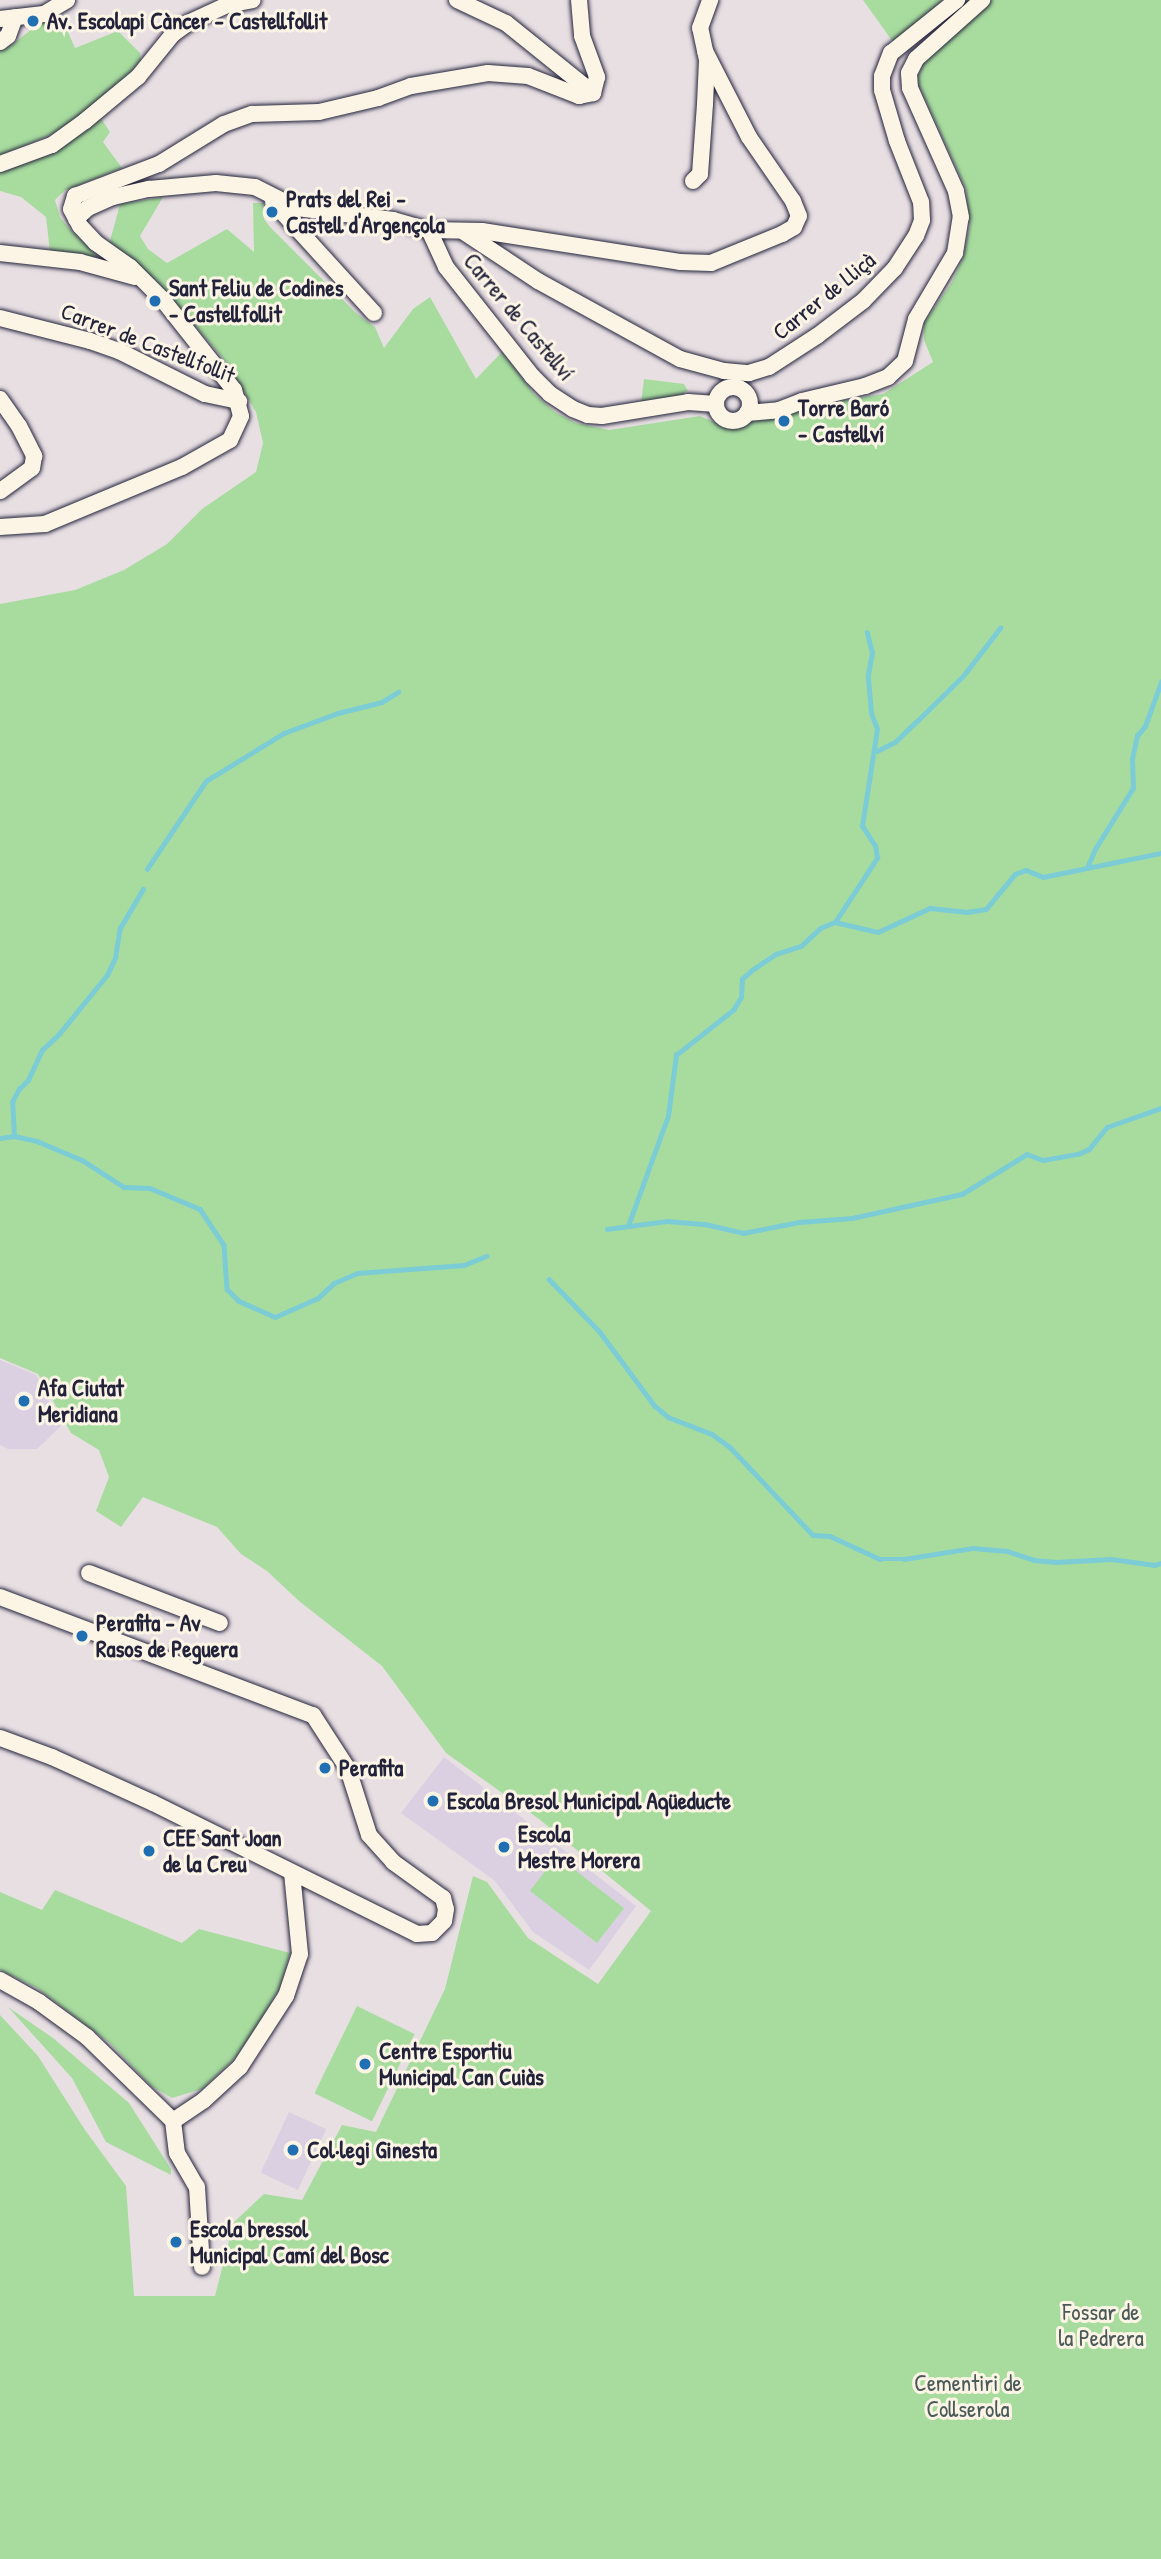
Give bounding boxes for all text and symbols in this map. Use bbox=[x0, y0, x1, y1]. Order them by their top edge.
place label: Av. Escolapi Càncer - Castellfollit bbox=[47, 7, 327, 35]
marker: Av. Escolapi Càncer - Castellfollit bbox=[25, 13, 41, 29]
place label: Prats del Rei - Castell d'Argençola bbox=[286, 185, 445, 239]
marker: Prats del Rei - Castell d'Argençola bbox=[264, 204, 280, 220]
street label: Carrer de Lliçà bbox=[767, 246, 881, 346]
street label: Carrer de Castellví bbox=[458, 248, 580, 386]
place label: Sant Feliu de Codines - Castellfollit bbox=[169, 274, 344, 328]
marker: Sant Feliu de Codines - Castellfollit bbox=[147, 293, 163, 309]
street label: Carrer de Castellfollit bbox=[57, 297, 239, 389]
place label: Torre Baró - Castellví bbox=[798, 394, 889, 448]
marker: Torre Baró - Castellví bbox=[776, 413, 792, 429]
place label: Afa Ciutat Meridiana bbox=[38, 1374, 124, 1428]
marker: Afa Ciutat Meridiana bbox=[16, 1393, 32, 1409]
place label: Perafita - Av Rasos de Peguera bbox=[96, 1609, 238, 1663]
marker: Perafita - Av Rasos de Peguera bbox=[74, 1628, 90, 1644]
place label: Perafita bbox=[339, 1754, 403, 1782]
marker: Perafita bbox=[317, 1760, 333, 1776]
place label: Escola Bresol Municipal Aqüeducte bbox=[447, 1787, 731, 1815]
marker: Escola Bresol Municipal Aqüeducte bbox=[425, 1793, 441, 1809]
place label: Escola Mestre Morera bbox=[518, 1820, 640, 1874]
place label: CEE Sant Joan de la Creu bbox=[163, 1824, 282, 1878]
marker: Escola Mestre Morera bbox=[496, 1839, 512, 1855]
marker: CEE Sant Joan de la Creu bbox=[141, 1843, 157, 1859]
place label: Centre Esportiu Municipal Can Cuiàs bbox=[379, 2037, 544, 2091]
marker: Centre Esportiu Municipal Can Cuiàs bbox=[357, 2056, 373, 2072]
place label: Col·legi Ginesta bbox=[307, 2136, 437, 2164]
marker: Col·legi Ginesta bbox=[285, 2142, 301, 2158]
place label: Escola bressol Municipal Camí del Bosc bbox=[190, 2215, 389, 2269]
marker: Escola bressol Municipal Camí del Bosc bbox=[168, 2234, 184, 2250]
park label: Fossar de la Pedrera bbox=[1058, 2298, 1144, 2352]
park label: Cementiri de Collserola bbox=[914, 2369, 1022, 2423]

